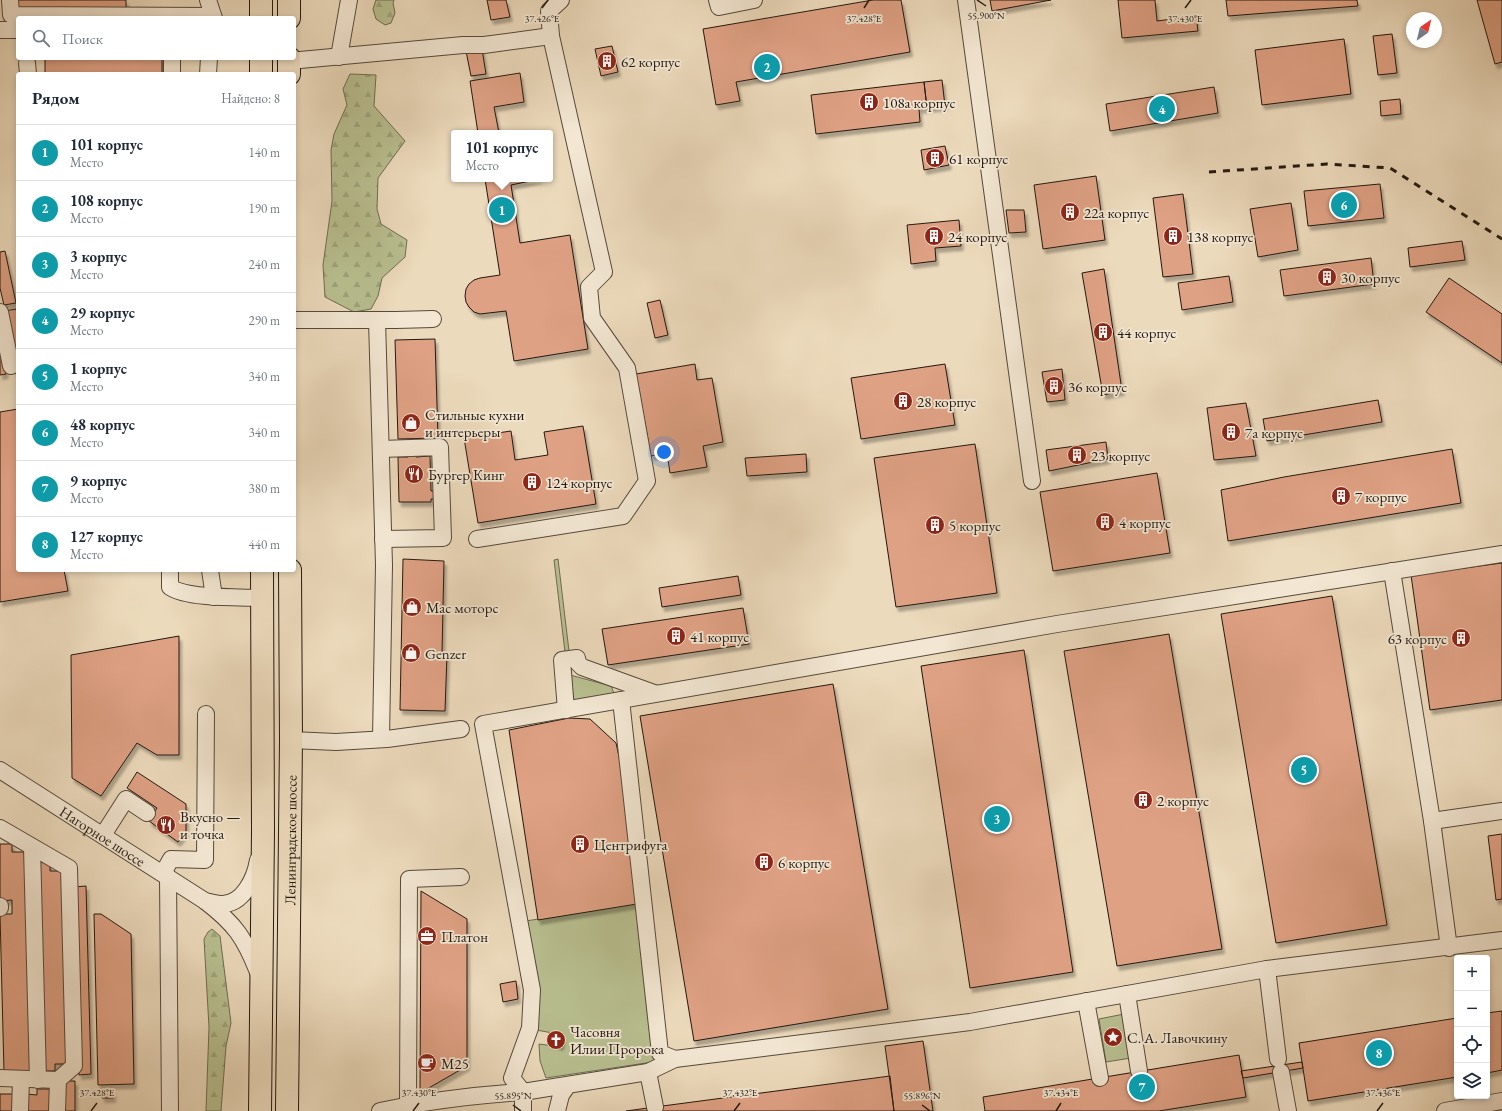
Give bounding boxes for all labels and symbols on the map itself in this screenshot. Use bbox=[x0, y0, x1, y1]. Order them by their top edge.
text: 55.900°N bbox=[967, 9, 1005, 22]
text: 37.426°E bbox=[525, 12, 560, 25]
text: 37.428°E bbox=[847, 12, 882, 25]
text: 37.430°E bbox=[1168, 12, 1203, 25]
north arrow bbox=[1406, 12, 1442, 48]
building icon: 62 корпус bbox=[596, 50, 618, 72]
place label: 62 корпус bbox=[621, 52, 680, 71]
pin: 2 bbox=[754, 52, 780, 82]
building icon: 108а корпус bbox=[858, 91, 880, 113]
place label: 108а корпус bbox=[883, 93, 956, 112]
pin: 4 bbox=[1149, 94, 1175, 124]
building icon: 61 корпус bbox=[924, 147, 946, 169]
place label: 61 корпус bbox=[949, 149, 1008, 168]
pin: 6 bbox=[1331, 190, 1357, 220]
pin: 1 bbox=[489, 195, 515, 225]
building icon: 22а корпус bbox=[1059, 201, 1081, 223]
place label: 22а корпус bbox=[1084, 203, 1149, 222]
building icon: 24 корпус bbox=[923, 225, 945, 247]
building icon: 138 корпус bbox=[1162, 225, 1184, 247]
place label: 24 корпус bbox=[948, 227, 1007, 246]
place label: 138 корпус bbox=[1187, 227, 1254, 246]
building icon: 30 корпус bbox=[1316, 266, 1338, 288]
place label: 30 корпус bbox=[1341, 268, 1400, 287]
building icon: 44 корпус bbox=[1092, 321, 1114, 343]
place label: 44 корпус bbox=[1117, 323, 1176, 342]
building icon: 36 корпус bbox=[1043, 375, 1065, 397]
place label: 36 корпус bbox=[1068, 377, 1127, 396]
building icon: 28 корпус bbox=[892, 390, 914, 412]
place label: 28 корпус bbox=[917, 392, 976, 411]
place label: Стильные кухни и интерьеры bbox=[425, 405, 525, 441]
shop icon: Стильные кухни и интерьеры bbox=[400, 412, 422, 434]
building icon: 7а корпус bbox=[1220, 421, 1242, 443]
place label: 7а корпус bbox=[1245, 423, 1303, 442]
your location bbox=[654, 442, 674, 462]
building icon: 23 корпус bbox=[1066, 444, 1088, 466]
place label: 23 корпус bbox=[1091, 446, 1150, 465]
restaurant icon: Бургер Кинг bbox=[403, 463, 425, 485]
place label: Бургер Кинг bbox=[428, 465, 505, 484]
building icon: 124 корпус bbox=[521, 471, 543, 493]
place label: 124 корпус bbox=[546, 473, 613, 492]
building icon: 7 корпус bbox=[1330, 485, 1352, 507]
place label: 7 корпус bbox=[1355, 487, 1407, 506]
building icon: 4 корпус bbox=[1094, 511, 1116, 533]
place label: 4 корпус bbox=[1119, 513, 1171, 532]
building icon: 5 корпус bbox=[924, 514, 946, 536]
place label: 5 корпус bbox=[949, 516, 1001, 535]
shop icon: Мас моторс bbox=[401, 596, 423, 618]
place label: Мас моторс bbox=[426, 598, 499, 617]
building icon: 41 корпус bbox=[665, 625, 687, 647]
place label: 41 корпус bbox=[690, 627, 749, 646]
building icon: 63 корпус bbox=[1450, 627, 1472, 649]
place label: 63 корпус bbox=[1388, 629, 1447, 648]
shop icon: Genzer bbox=[400, 642, 422, 664]
place label: Genzer bbox=[425, 644, 466, 663]
pin: 5 bbox=[1291, 755, 1317, 785]
street label: Ленинградское шоссе bbox=[280, 775, 300, 905]
building icon: 2 корпус bbox=[1132, 789, 1154, 811]
place label: 2 корпус bbox=[1157, 791, 1209, 810]
street label: Нагорное шоссе bbox=[56, 801, 149, 870]
pin: 3 bbox=[984, 804, 1010, 834]
place label: Вкусно — и точка bbox=[180, 807, 241, 843]
restaurant icon: Вкусно — и точка bbox=[155, 814, 177, 836]
building icon: Центрифуга bbox=[569, 833, 591, 855]
place label: Центрифуга bbox=[594, 835, 667, 854]
building icon: 6 корпус bbox=[753, 851, 775, 873]
place label: 6 корпус bbox=[778, 853, 830, 872]
office icon: Платон bbox=[416, 925, 438, 947]
place label: Платон bbox=[441, 927, 488, 946]
place label: Часовня Илии Пророка bbox=[570, 1022, 664, 1058]
place icon: С. А. Лавочкину bbox=[1102, 1026, 1124, 1048]
place label: С. А. Лавочкину bbox=[1127, 1028, 1228, 1047]
church icon: Часовня Илии Пророка bbox=[545, 1029, 567, 1051]
pin: 8 bbox=[1366, 1038, 1392, 1068]
cafe icon: М25 bbox=[416, 1052, 438, 1074]
place label: М25 bbox=[441, 1054, 469, 1073]
pin: 7 bbox=[1129, 1072, 1155, 1102]
text: 37.428°E bbox=[80, 1086, 115, 1099]
text: 37.430°E bbox=[402, 1086, 437, 1099]
text: 37.432°E bbox=[723, 1086, 758, 1099]
text: 37.434°E bbox=[1044, 1086, 1079, 1099]
text: 37.436°E bbox=[1366, 1086, 1401, 1099]
text: 55.895°N bbox=[494, 1089, 532, 1102]
text: 55.896°N bbox=[903, 1089, 941, 1102]

